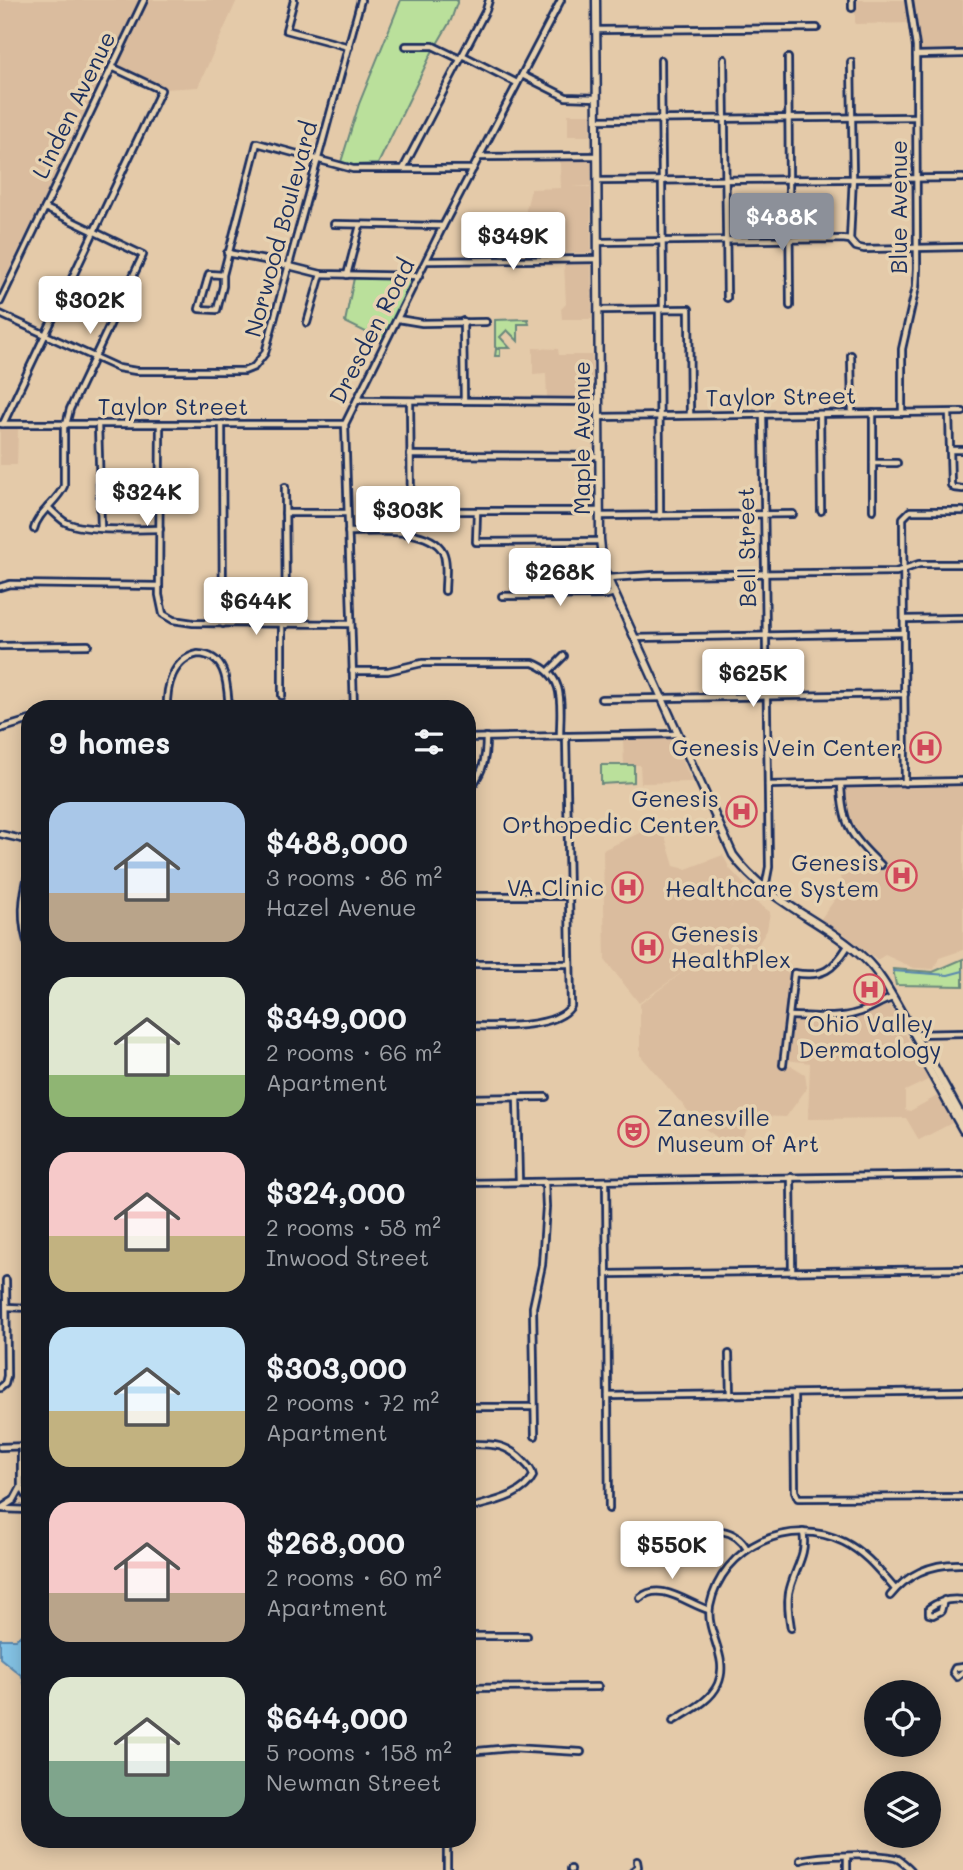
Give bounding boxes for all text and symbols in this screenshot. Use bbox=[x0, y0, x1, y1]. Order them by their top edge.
street label: Linden Avenue bbox=[24, 26, 122, 183]
street label: Norwood Boulevard bbox=[237, 117, 323, 340]
street label: Blue Avenue bbox=[883, 140, 913, 274]
pin: $488K bbox=[733, 194, 831, 253]
text: $488K bbox=[746, 201, 818, 231]
pin: $349K bbox=[464, 212, 562, 272]
text: $349K bbox=[477, 220, 549, 250]
street label: Dresden Road bbox=[322, 253, 421, 408]
pin: $302K bbox=[41, 276, 139, 336]
text: $302K bbox=[55, 284, 125, 314]
street label: Maple Avenue bbox=[566, 361, 596, 515]
street label: Taylor Street bbox=[705, 380, 857, 412]
street label: Taylor Street bbox=[98, 391, 248, 421]
pin: $324K bbox=[98, 468, 196, 528]
text: $324K bbox=[112, 476, 182, 506]
pin: $303K bbox=[359, 486, 457, 546]
street label: Bell Street bbox=[730, 486, 762, 608]
text: $303K bbox=[372, 494, 444, 524]
pin: $268K bbox=[511, 548, 609, 608]
text: $268K bbox=[525, 556, 595, 586]
pin: $644K bbox=[207, 578, 305, 637]
text: $644K bbox=[220, 585, 292, 615]
pin: $625K bbox=[704, 650, 802, 709]
text: $625K bbox=[718, 657, 788, 687]
text: 9 homes bbox=[49, 722, 170, 762]
icon: filters bbox=[410, 723, 448, 761]
hospital icon: Genesis Vein Center bbox=[908, 731, 942, 765]
place label: Genesis Vein Center bbox=[672, 732, 902, 762]
place label: Genesis Orthopedic Center bbox=[502, 783, 719, 839]
hospital icon: Genesis Orthopedic Center bbox=[725, 795, 759, 829]
text: $488,000 bbox=[266, 822, 408, 862]
icon: home bbox=[105, 830, 189, 914]
place label: Genesis Healthcare System bbox=[665, 847, 879, 903]
hospital icon: Genesis Healthcare System bbox=[885, 859, 919, 893]
text: 3 rooms · 86 m² bbox=[266, 862, 442, 892]
hospital icon: VA Clinic bbox=[610, 871, 644, 905]
place label: VA Clinic bbox=[507, 872, 604, 902]
text: Hazel Avenue bbox=[266, 892, 416, 922]
place label: Genesis HealthPlex bbox=[671, 918, 791, 974]
hospital icon: Genesis HealthPlex bbox=[631, 930, 665, 964]
hospital icon: Ohio Valley Dermatology bbox=[853, 973, 887, 1007]
text: $349,000 bbox=[266, 997, 407, 1037]
icon: home bbox=[105, 1005, 189, 1089]
place label: Ohio Valley Dermatology bbox=[799, 1008, 941, 1064]
text: 2 rooms · 66 m² bbox=[266, 1037, 441, 1067]
text: Apartment bbox=[266, 1067, 388, 1097]
place label: Zanesville Museum of Art bbox=[657, 1102, 819, 1158]
theatre icon: Zanesville Museum of Art bbox=[617, 1114, 651, 1148]
text: $324,000 bbox=[266, 1172, 405, 1212]
icon: home bbox=[105, 1180, 189, 1264]
text: 2 rooms · 58 m² bbox=[266, 1212, 441, 1242]
text: Inwood Street bbox=[266, 1242, 429, 1272]
text: $303,000 bbox=[266, 1347, 407, 1387]
icon: home bbox=[105, 1355, 189, 1439]
text: 2 rooms · 72 m² bbox=[266, 1387, 439, 1417]
text: Apartment bbox=[266, 1417, 388, 1447]
text: $268,000 bbox=[266, 1522, 405, 1562]
pin: $550K bbox=[623, 1522, 721, 1581]
text: $550K bbox=[636, 1529, 708, 1559]
icon: home bbox=[105, 1530, 189, 1614]
text: 2 rooms · 60 m² bbox=[266, 1562, 442, 1592]
text: Apartment bbox=[266, 1592, 388, 1622]
map controls bbox=[864, 1680, 941, 1848]
button: locate bbox=[864, 1680, 941, 1757]
text: $644,000 bbox=[266, 1697, 408, 1737]
icon: home bbox=[105, 1705, 189, 1789]
text: 5 rooms · 158 m² bbox=[266, 1737, 452, 1767]
text: Newman Street bbox=[266, 1767, 441, 1797]
button: layers bbox=[864, 1771, 941, 1848]

